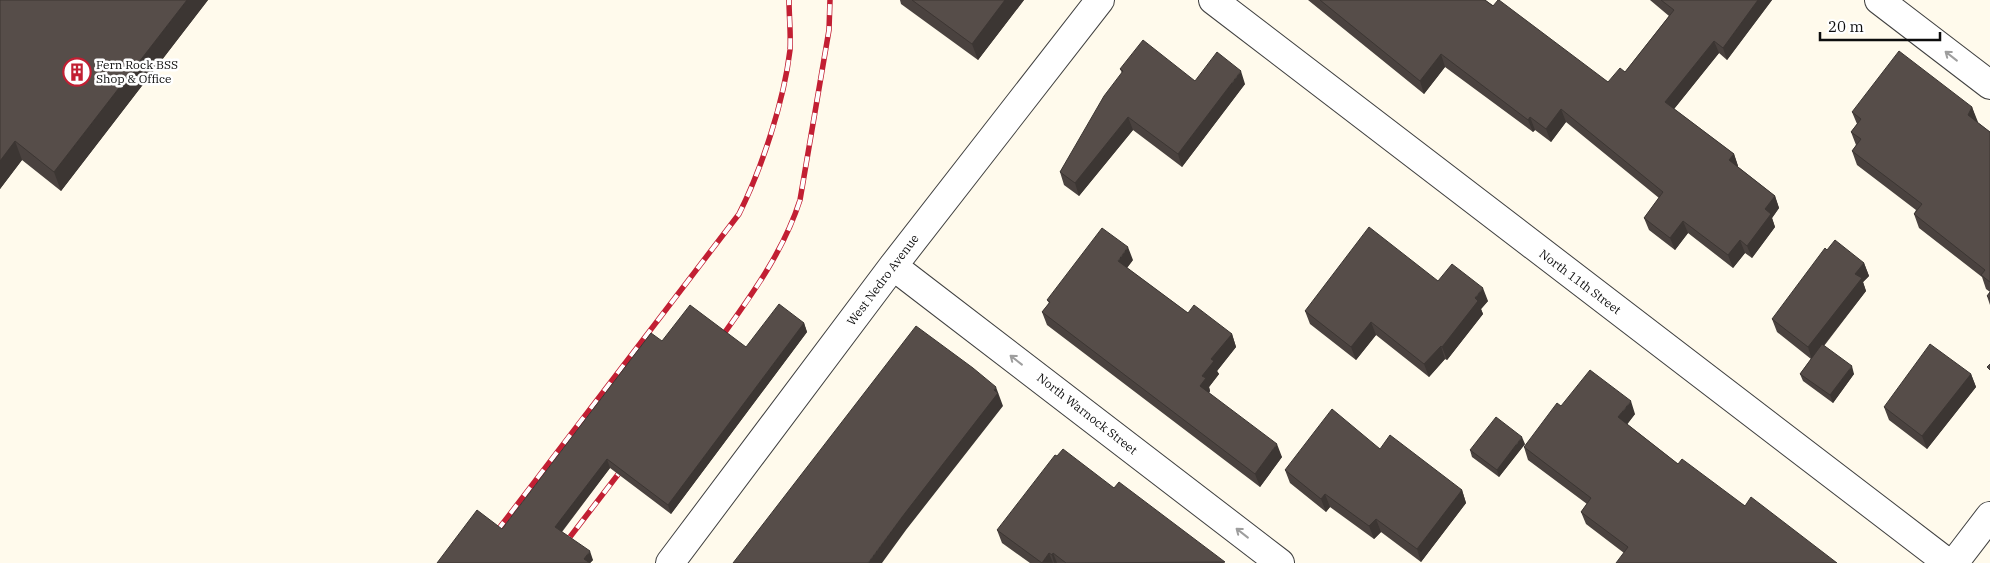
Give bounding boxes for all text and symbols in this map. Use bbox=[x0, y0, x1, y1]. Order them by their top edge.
scale bar bbox=[1820, 10, 1940, 42]
text: 20 m bbox=[1828, 17, 1864, 36]
one-way arrow bbox=[1945, 50, 1958, 61]
building icon: Fern Rock BSS Shop & Office bbox=[62, 57, 92, 87]
place label: Fern Rock BSS Shop & Office bbox=[96, 57, 178, 86]
street label: West Nedro Avenue bbox=[843, 231, 922, 328]
street label: North 11th Street bbox=[1536, 246, 1624, 317]
one-way arrow bbox=[1010, 354, 1023, 365]
street label: North Warnock Street bbox=[1034, 370, 1140, 457]
one-way arrow bbox=[1236, 528, 1249, 539]

